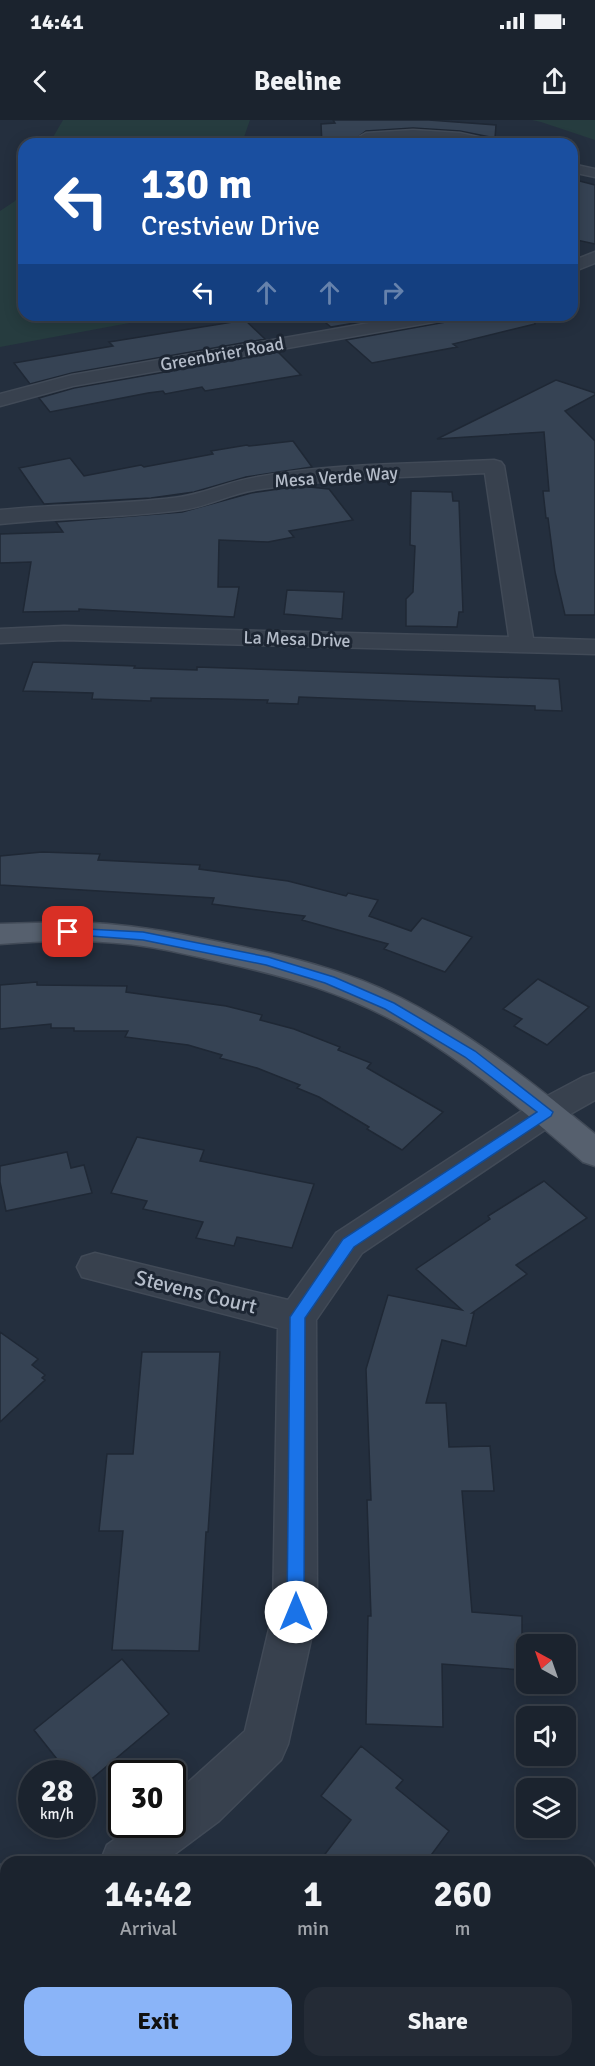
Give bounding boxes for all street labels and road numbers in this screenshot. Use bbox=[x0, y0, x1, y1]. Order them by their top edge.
street label: Greenbrier Road bbox=[158, 332, 286, 376]
street label: Mesa Verde Way bbox=[273, 462, 399, 492]
street label: La Mesa Drive bbox=[243, 626, 351, 652]
street label: Stevens Court bbox=[132, 1264, 260, 1320]

